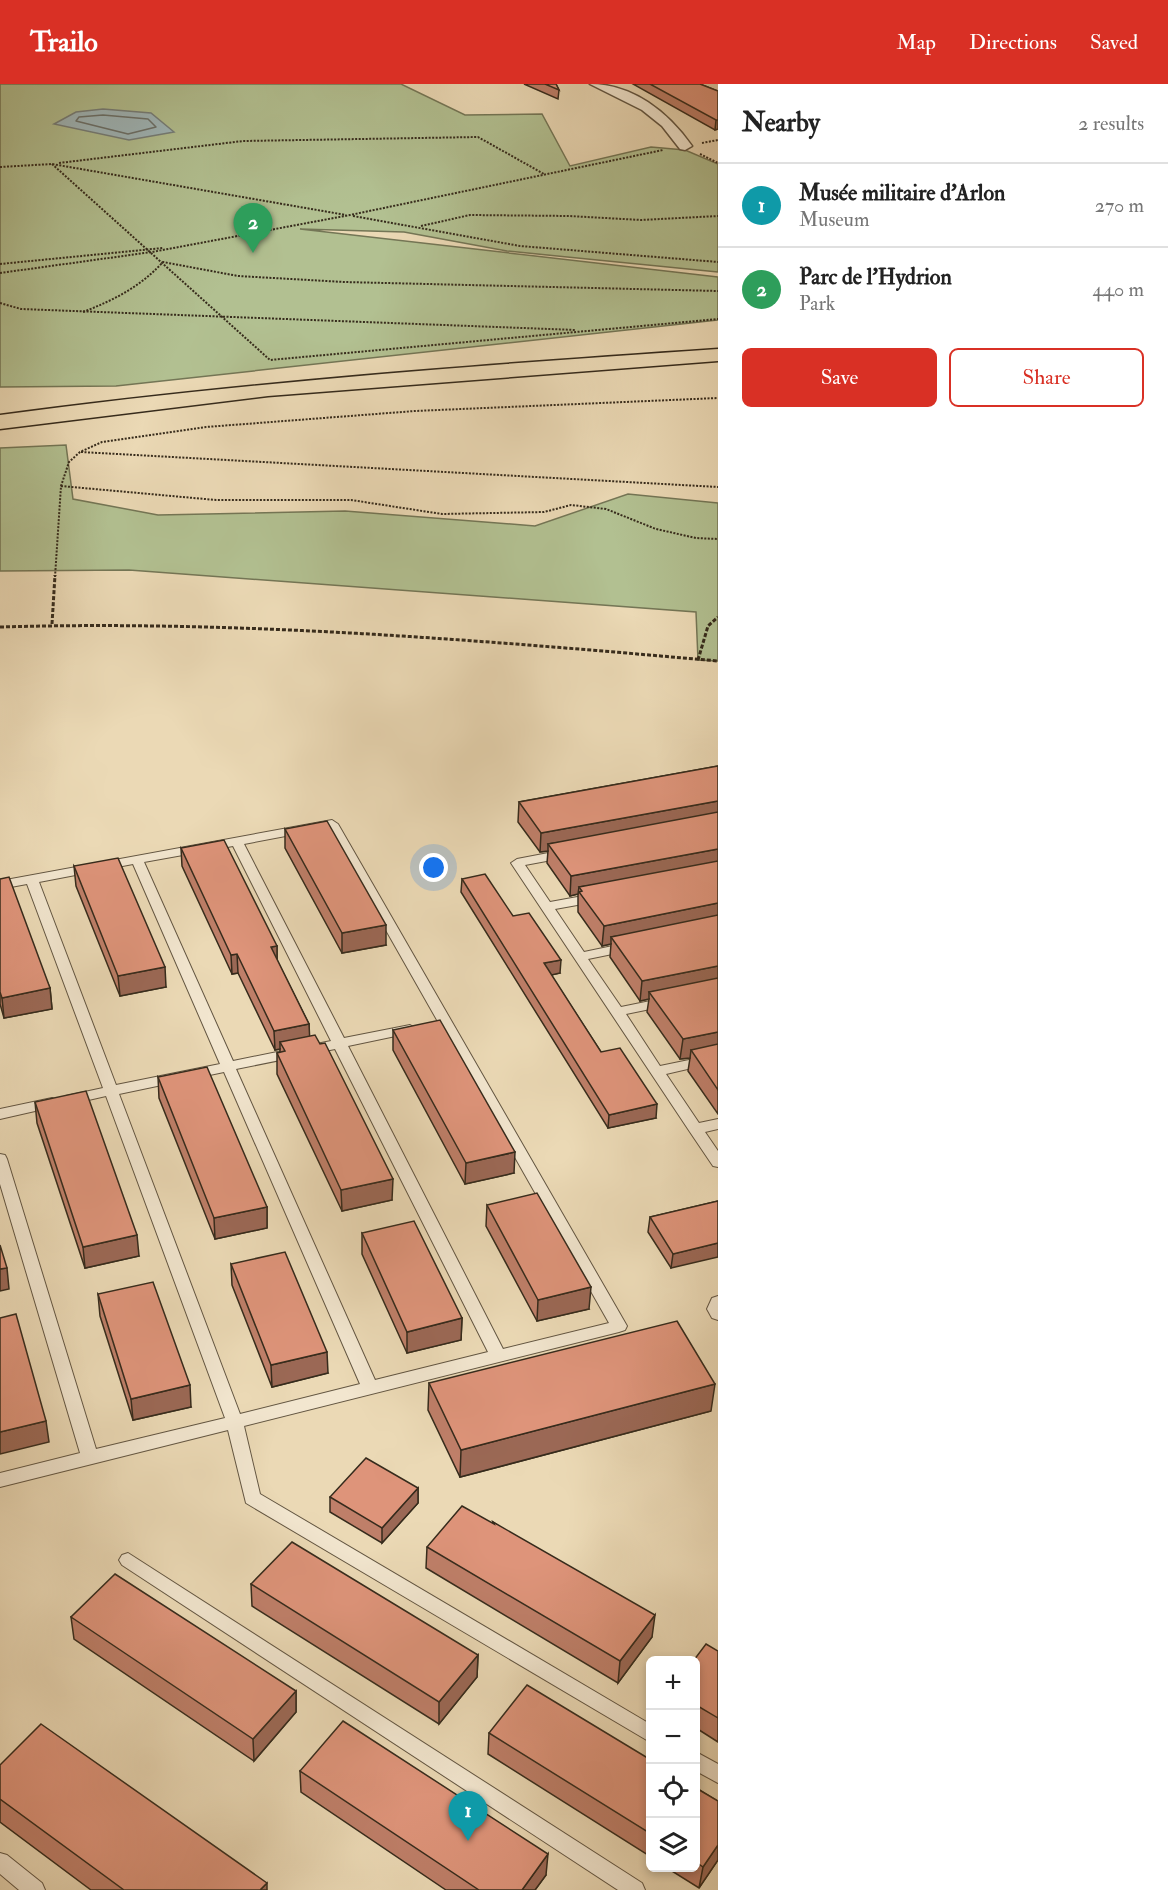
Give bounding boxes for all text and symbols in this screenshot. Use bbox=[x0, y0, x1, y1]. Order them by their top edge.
text: Trailo bbox=[30, 25, 98, 60]
text: Map bbox=[896, 29, 936, 56]
text: Directions bbox=[969, 29, 1057, 56]
text: Saved bbox=[1090, 29, 1138, 56]
text: Nearby bbox=[742, 107, 820, 139]
text: 2 results bbox=[1078, 111, 1144, 136]
text: Musée militaire d'Arlon bbox=[799, 179, 1005, 207]
text: 1 bbox=[758, 193, 765, 218]
text: 270 m bbox=[1095, 193, 1144, 218]
pin: 2 bbox=[234, 204, 272, 253]
text: Museum bbox=[799, 207, 869, 232]
text: Parc de l'Hydrion bbox=[799, 263, 952, 291]
text: 2 bbox=[756, 277, 767, 302]
text: 440 m bbox=[1092, 277, 1144, 302]
text: Park bbox=[799, 291, 835, 316]
button: Save bbox=[742, 348, 937, 407]
button: Share bbox=[949, 348, 1144, 407]
your location bbox=[419, 853, 448, 882]
map controls bbox=[646, 1656, 700, 1872]
button: + bbox=[646, 1656, 700, 1710]
button: − bbox=[646, 1710, 700, 1764]
button: locate bbox=[646, 1764, 700, 1818]
pin: 1 bbox=[448, 1792, 488, 1841]
button: layers bbox=[646, 1818, 700, 1872]

